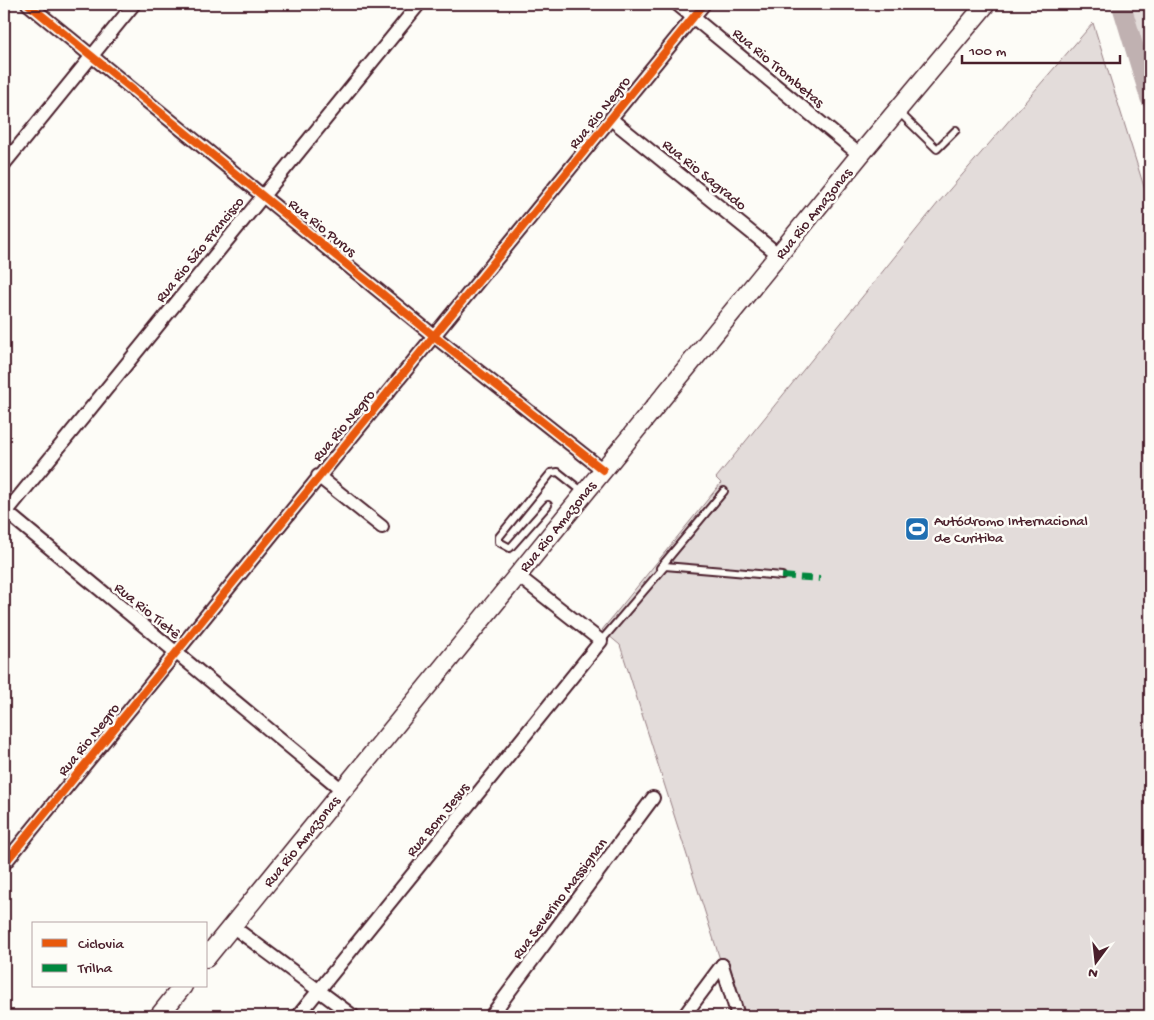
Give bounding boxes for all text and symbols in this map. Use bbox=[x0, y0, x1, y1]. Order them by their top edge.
street label: Rua Rio Trombetas bbox=[728, 25, 828, 112]
scale bar bbox=[962, 32, 1119, 64]
text: 100 m bbox=[968, 43, 1007, 61]
street label: Rua Rio Negro bbox=[566, 73, 635, 153]
street label: Rua Rio Sagrado bbox=[658, 136, 750, 215]
street label: Rua Rio Amazonas bbox=[772, 165, 857, 264]
street label: Rua Rio São Francisco bbox=[152, 194, 249, 307]
street label: Rua Rio Purus bbox=[284, 196, 360, 262]
street label: Rua Rio Negro bbox=[309, 386, 380, 466]
street label: Rua Rio Amazonas bbox=[516, 478, 601, 577]
place label: Autódromo Internacional de Curitiba bbox=[934, 513, 1088, 548]
sports icon: Autódromo Internacional de Curitiba bbox=[904, 516, 930, 542]
street label: Rua Rio Tietê bbox=[110, 579, 184, 644]
street label: Rua Rio Negro bbox=[55, 700, 124, 780]
street label: Rua Bom Jesus bbox=[403, 779, 474, 861]
street label: Rua Rio Amazonas bbox=[260, 793, 345, 892]
street label: Rua Severino Massignan bbox=[509, 835, 612, 963]
legend bbox=[32, 922, 208, 988]
text: Ciclovia bbox=[78, 936, 124, 954]
north arrow bbox=[1072, 938, 1122, 988]
text: Trilha bbox=[77, 960, 113, 978]
text: N bbox=[1087, 963, 1100, 982]

